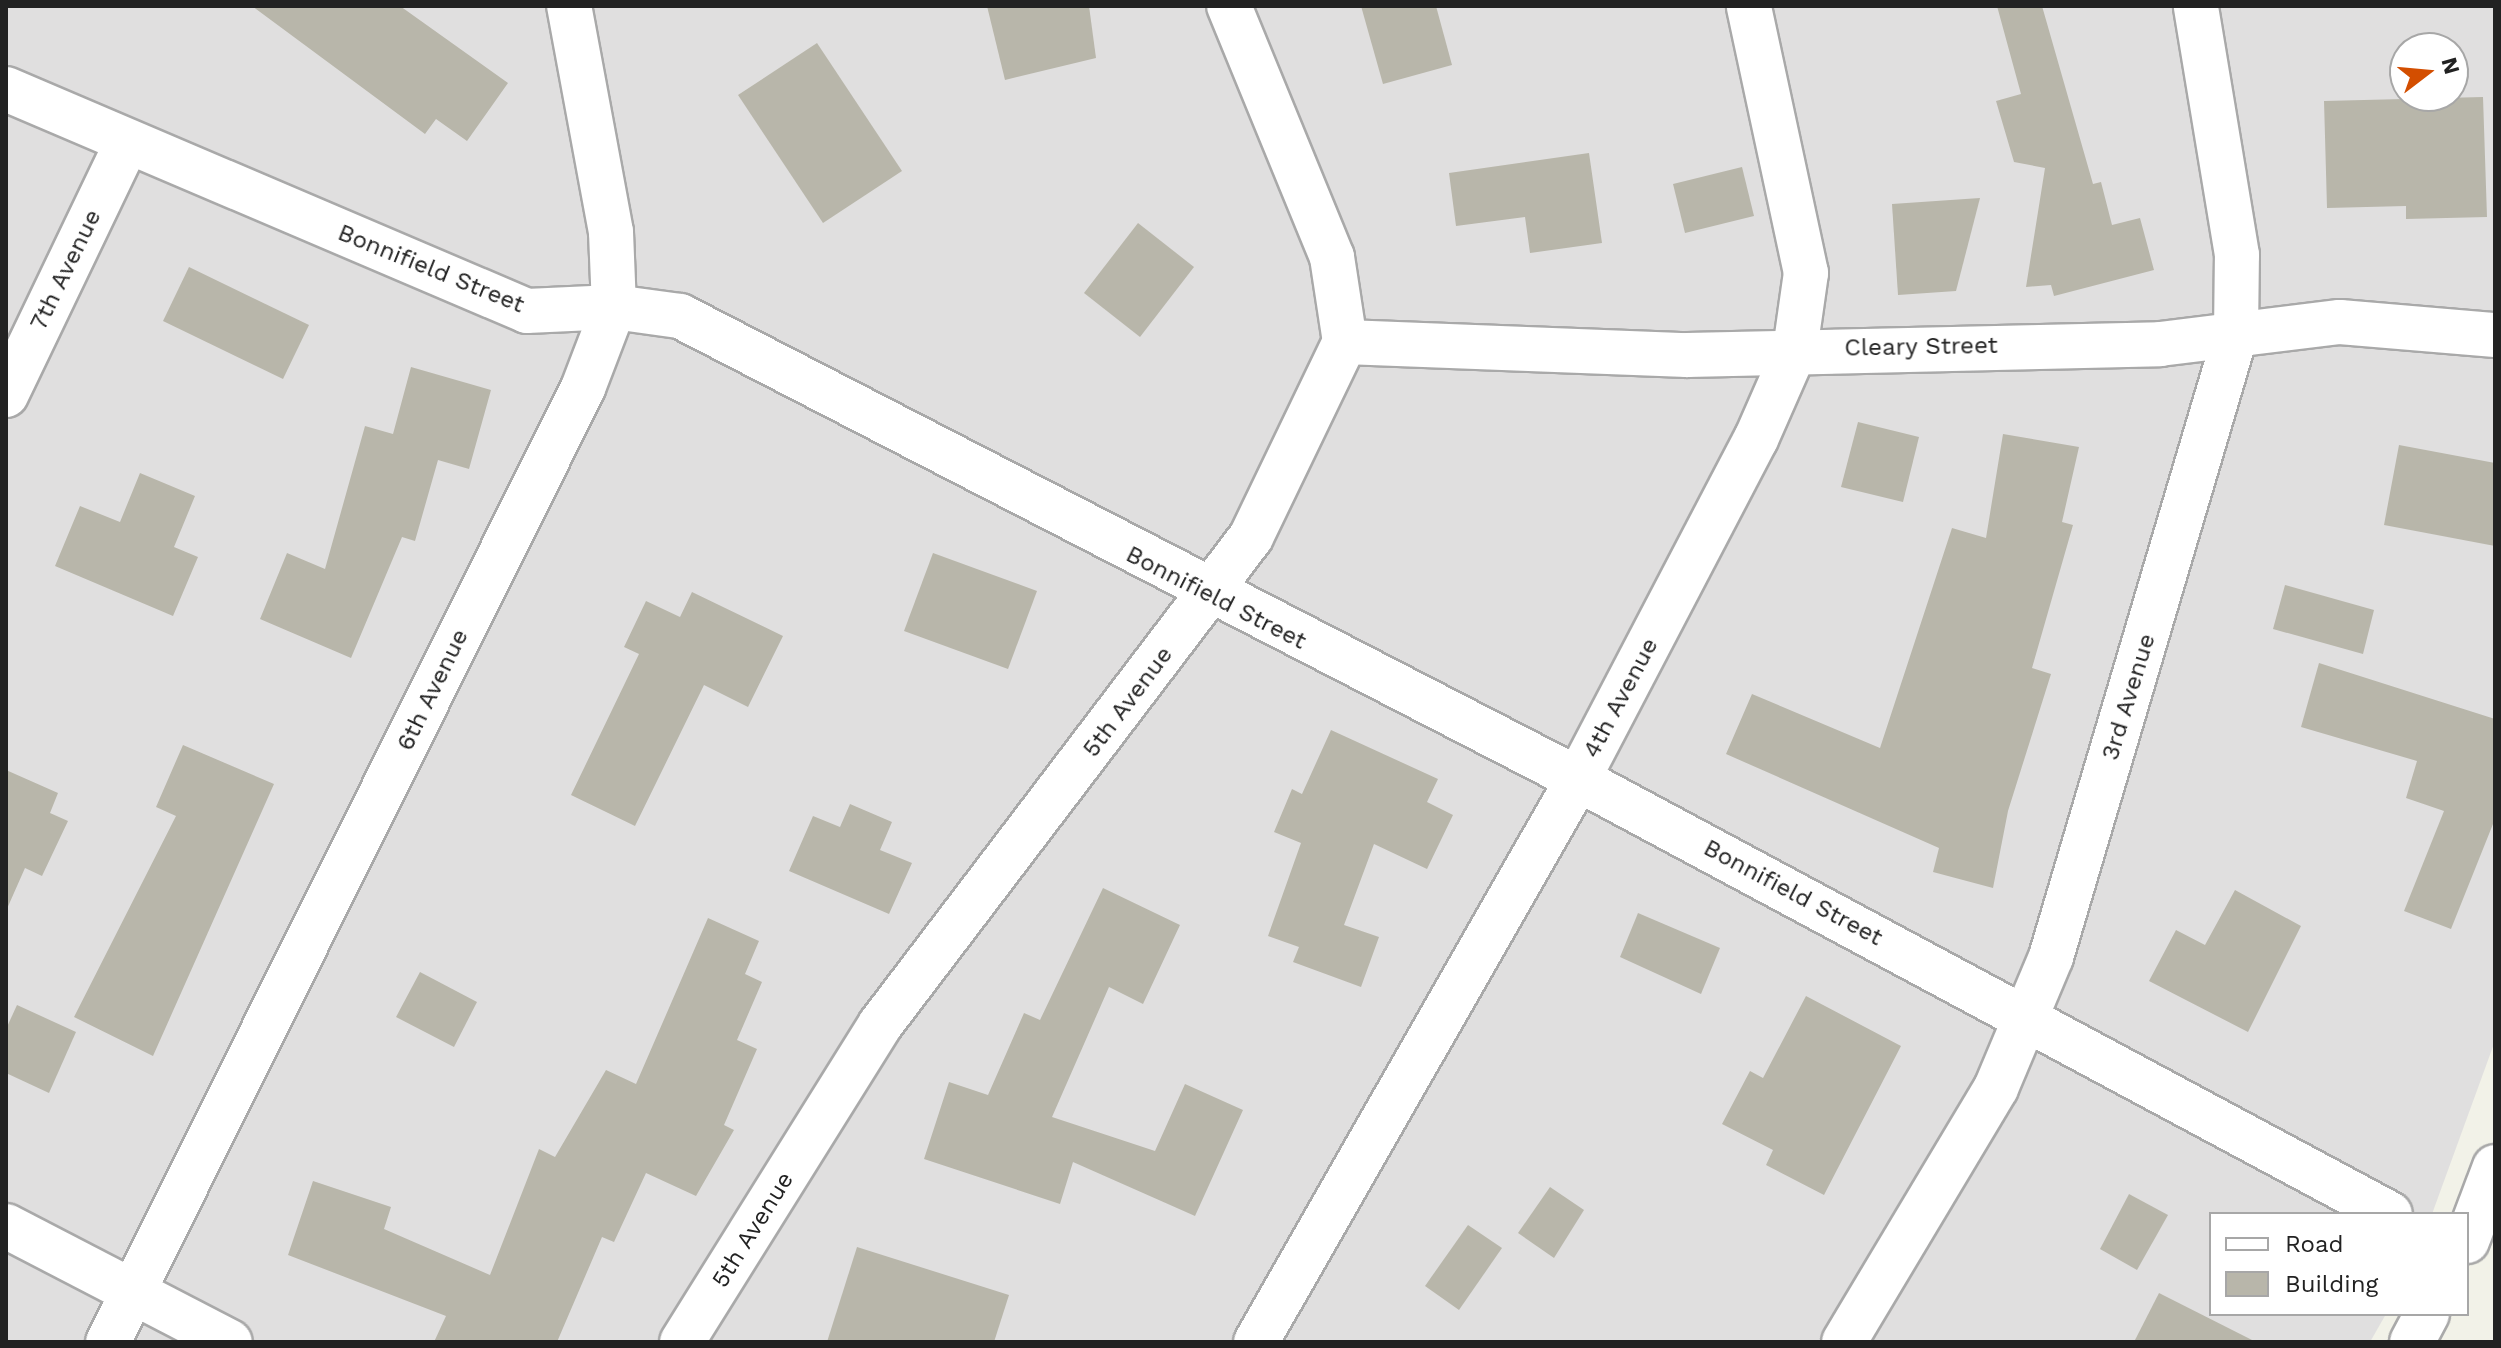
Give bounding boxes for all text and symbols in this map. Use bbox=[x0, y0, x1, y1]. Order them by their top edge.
north arrow bbox=[2389, 32, 2469, 112]
text: N bbox=[2436, 55, 2465, 77]
street label: 7th Avenue bbox=[24, 205, 108, 335]
street label: Bonnifield Street bbox=[334, 218, 528, 320]
street label: Cleary Street bbox=[1844, 331, 1998, 363]
street label: Bonnifield Street bbox=[1121, 540, 1311, 656]
street label: 6th Avenue bbox=[391, 624, 475, 756]
street label: 3rd Avenue bbox=[2096, 630, 2162, 764]
street label: 4th Avenue bbox=[1577, 633, 1665, 763]
street label: 5th Avenue bbox=[1077, 641, 1179, 763]
street label: Bonnifield Street bbox=[1699, 834, 1887, 952]
street label: 5th Avenue bbox=[706, 1166, 800, 1294]
legend bbox=[2209, 1212, 2469, 1316]
text: Road bbox=[2285, 1230, 2344, 1258]
text: Building bbox=[2285, 1270, 2378, 1298]

